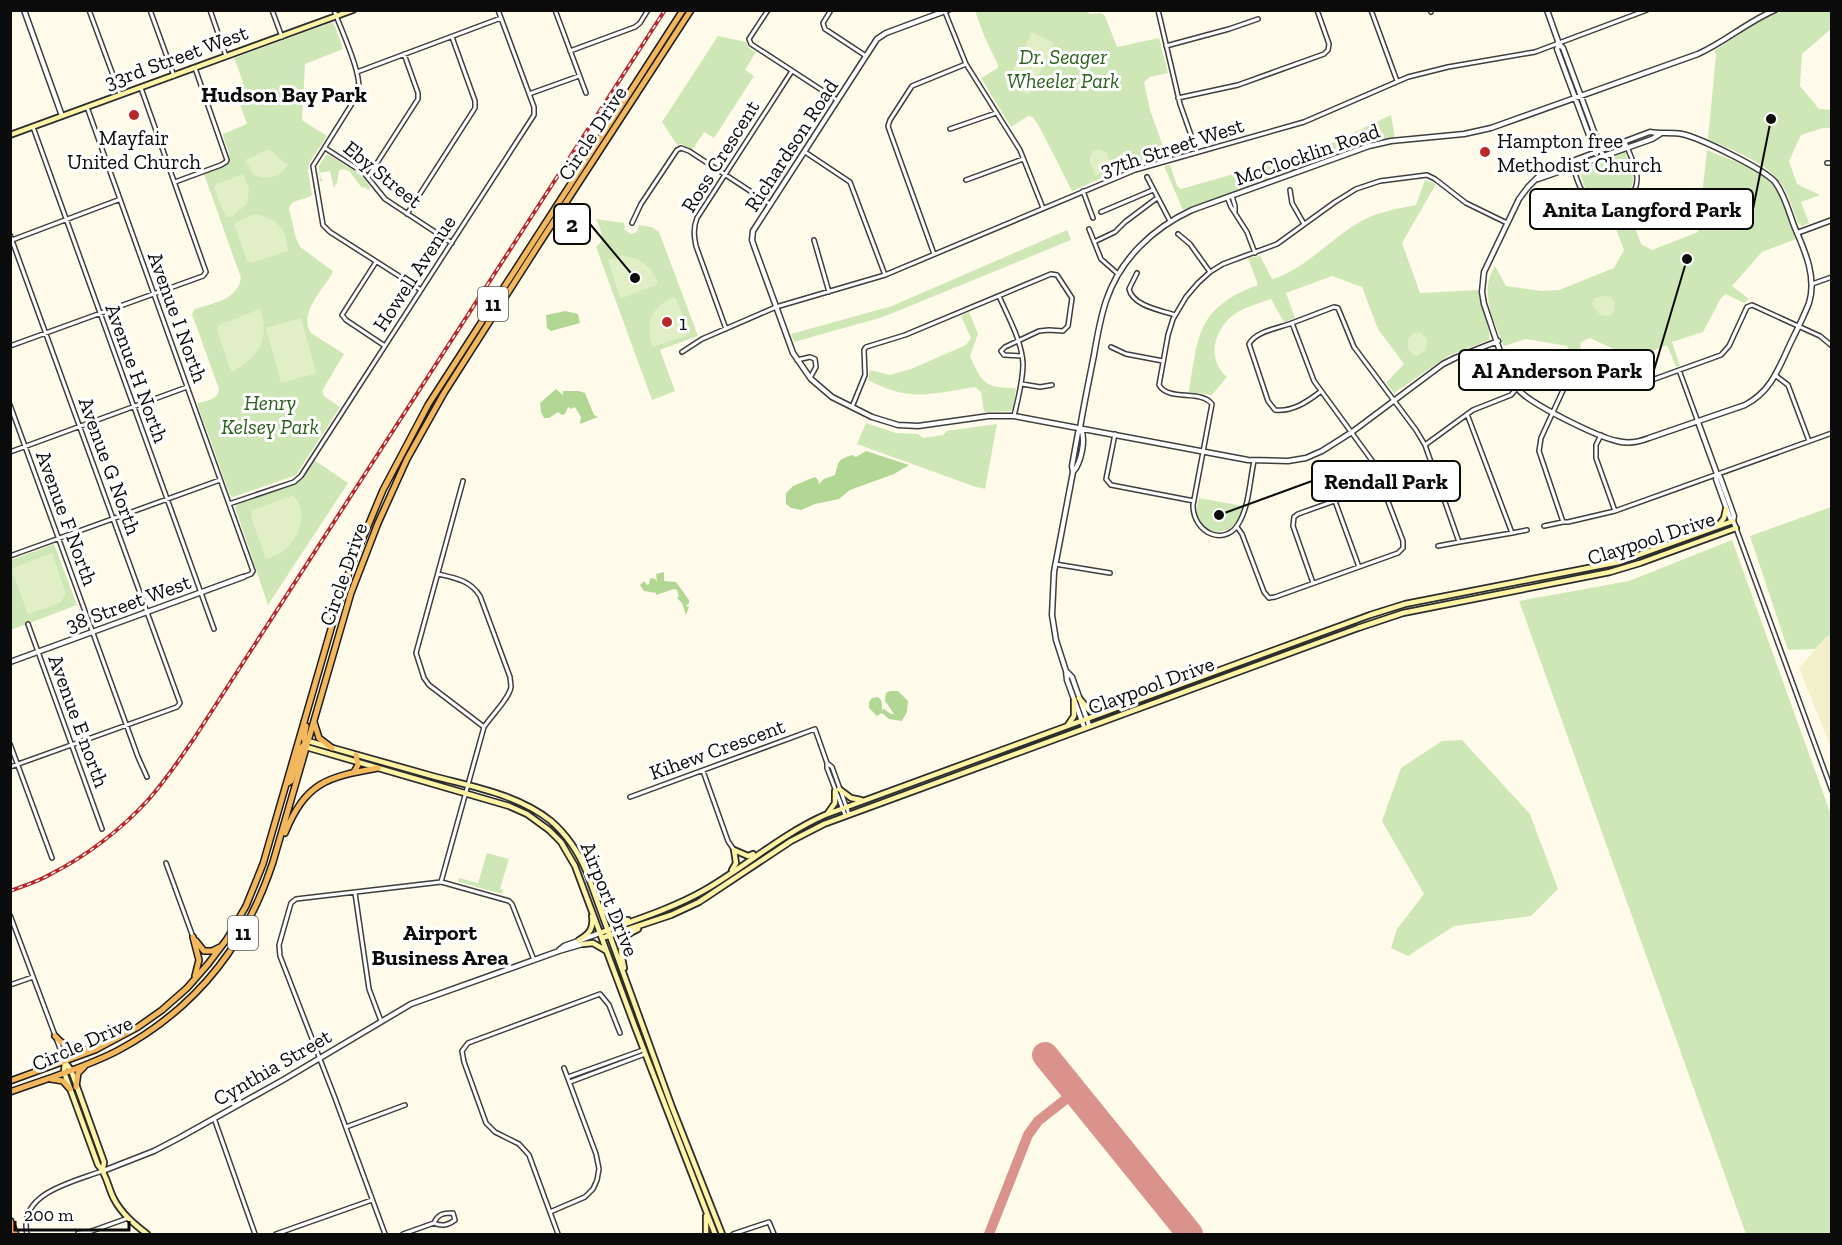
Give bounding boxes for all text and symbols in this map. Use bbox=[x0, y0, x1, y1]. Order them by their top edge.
street label: 33rd Street West bbox=[101, 19, 251, 94]
park label: Dr. Seager Wheeler Park bbox=[1007, 44, 1119, 93]
street label: Richardson Road bbox=[739, 74, 843, 216]
district label: Hudson Bay Park bbox=[201, 81, 367, 108]
street label: Circle Drive bbox=[552, 81, 632, 185]
street label: Ross Crescent bbox=[676, 95, 764, 217]
marker: Mayfair United Church bbox=[127, 108, 141, 122]
street label: 37th Street West bbox=[1097, 112, 1247, 182]
street label: McClocklin Road bbox=[1231, 117, 1383, 191]
place label: Mayfair United Church bbox=[67, 125, 201, 174]
place label: Hampton free Methodist Church bbox=[1497, 128, 1662, 177]
street label: Eby Street bbox=[339, 135, 427, 213]
marker: Hampton free Methodist Church bbox=[1478, 145, 1492, 159]
callout: Anita Langford Park bbox=[1530, 189, 1753, 229]
text: Anita Langford Park bbox=[1543, 196, 1741, 223]
callout: 2 bbox=[554, 204, 590, 244]
street label: Howell Avenue bbox=[367, 210, 461, 336]
text: 2 bbox=[566, 211, 578, 238]
street label: Avenue I North bbox=[143, 248, 213, 386]
road number: 11 bbox=[478, 287, 508, 321]
street label: Avenue H North bbox=[100, 300, 174, 446]
place label: 1 bbox=[679, 310, 687, 335]
marker: 1 bbox=[660, 315, 674, 329]
callout: Al Anderson Park bbox=[1459, 350, 1654, 390]
text: Al Anderson Park bbox=[1472, 357, 1642, 384]
park label: Henry Kelsey Park bbox=[221, 390, 319, 439]
street label: Avenue G North bbox=[73, 394, 147, 539]
street label: Avenue F North bbox=[31, 447, 103, 589]
callout: Rendall Park bbox=[1312, 461, 1460, 501]
text: Rendall Park bbox=[1324, 468, 1448, 495]
street label: Claypool Drive bbox=[1584, 506, 1718, 570]
street label: Circle Drive bbox=[314, 519, 372, 629]
street label: 38 Street West bbox=[62, 569, 194, 637]
street label: Avenue E north bbox=[43, 651, 115, 791]
street label: Claypool Drive bbox=[1084, 651, 1218, 719]
street label: Kihew Crescent bbox=[646, 713, 788, 785]
street label: Airport Drive bbox=[576, 838, 644, 960]
road number: 11 bbox=[228, 916, 258, 950]
district label: Airport Business Area bbox=[371, 919, 509, 971]
street label: Circle Drive bbox=[28, 1010, 136, 1076]
street label: Cynthia Street bbox=[209, 1023, 336, 1111]
scale bar bbox=[15, 1194, 129, 1232]
text: 200 m bbox=[24, 1204, 74, 1226]

